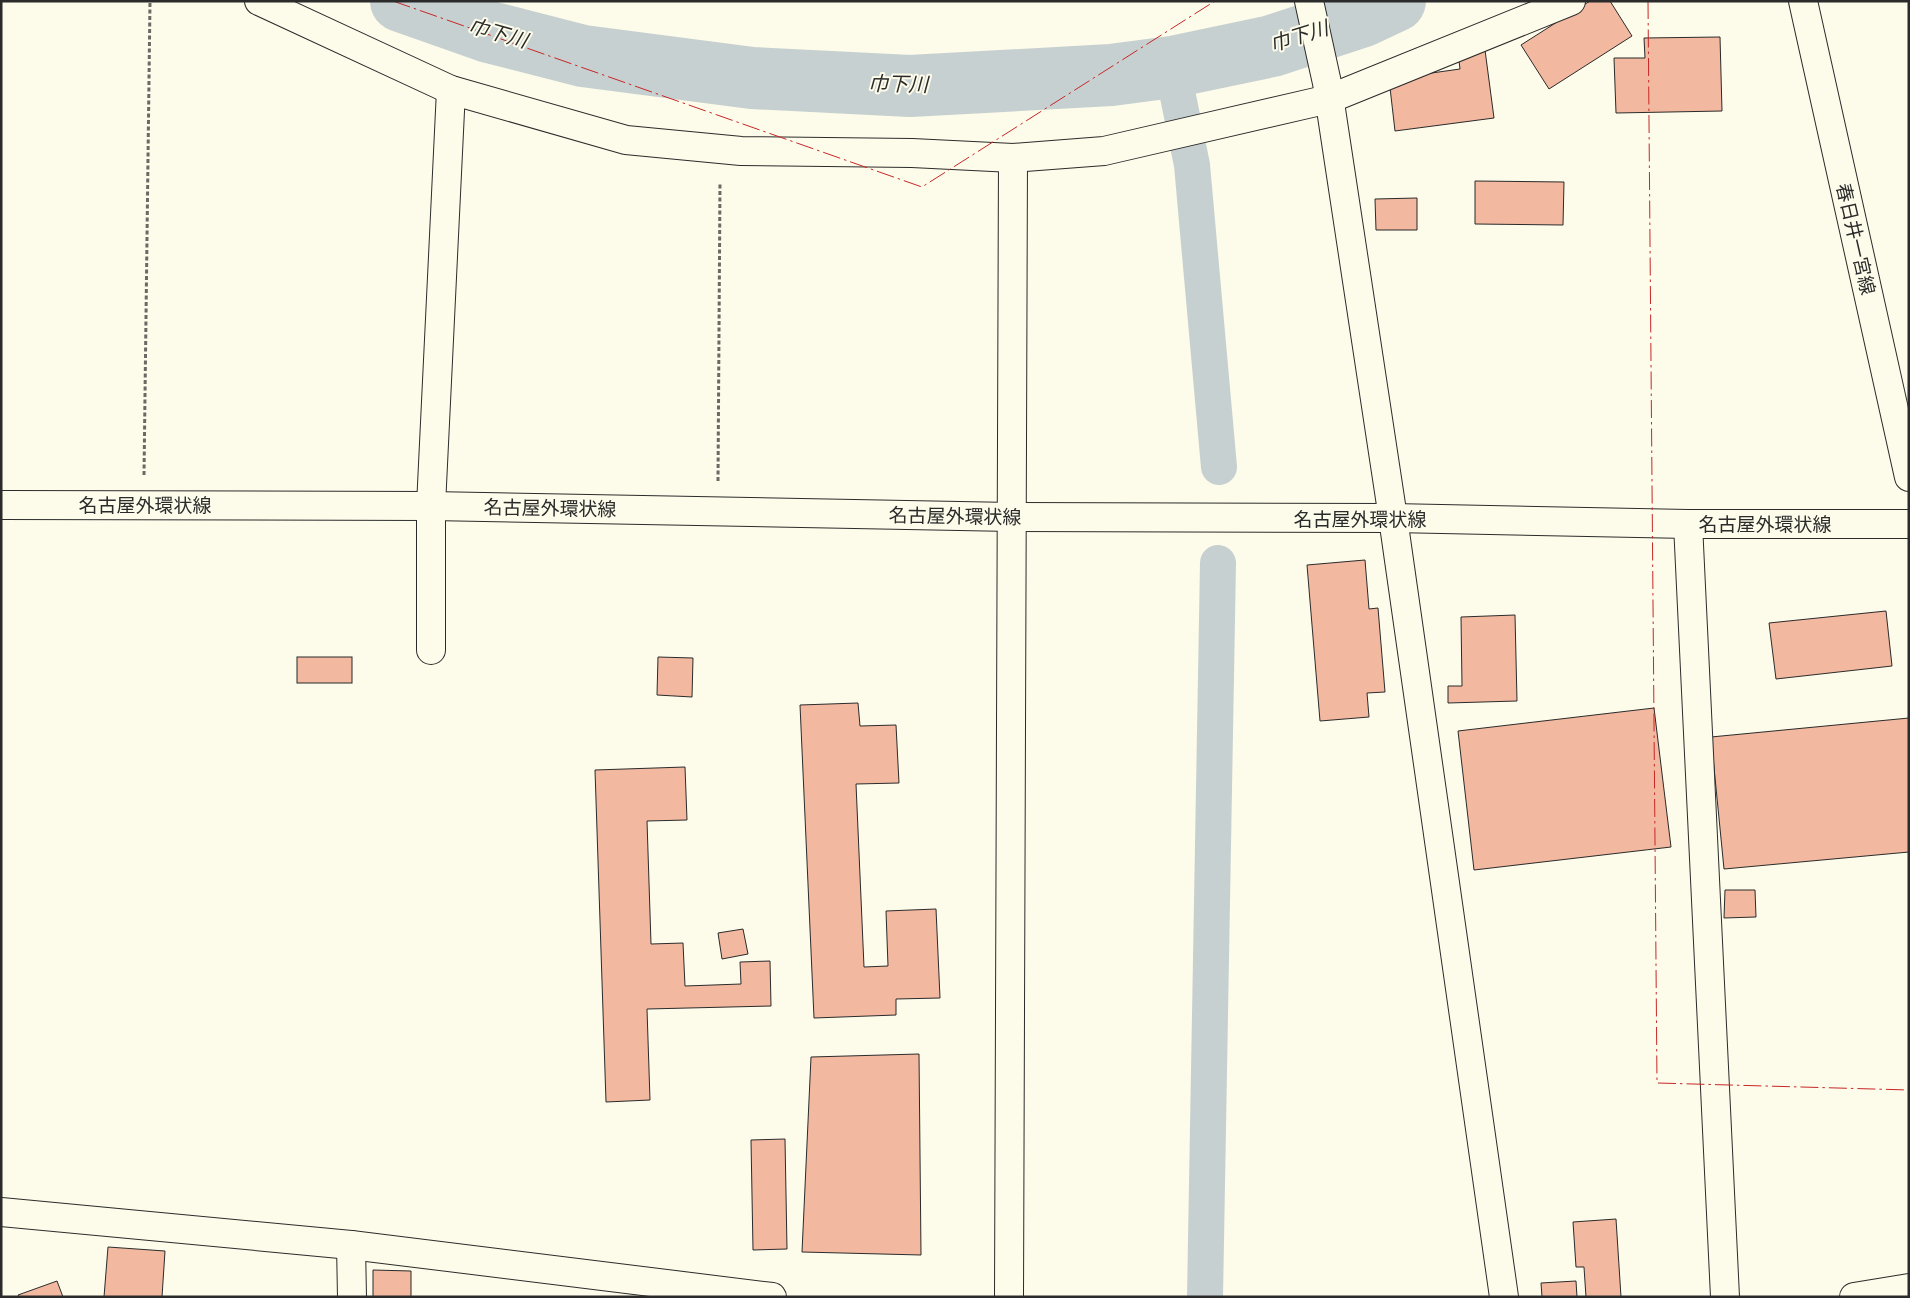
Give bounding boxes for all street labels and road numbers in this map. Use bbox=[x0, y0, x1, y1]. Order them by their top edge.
street label: 春日井一宮線 bbox=[1831, 181, 1881, 297]
street label: 名古屋外環状線 bbox=[78, 493, 212, 517]
street label: 名古屋外環状線 bbox=[483, 495, 617, 521]
street label: 名古屋外環状線 bbox=[888, 503, 1022, 529]
street label: 名古屋外環状線 bbox=[1293, 507, 1427, 531]
street label: 名古屋外環状線 bbox=[1698, 512, 1832, 536]

